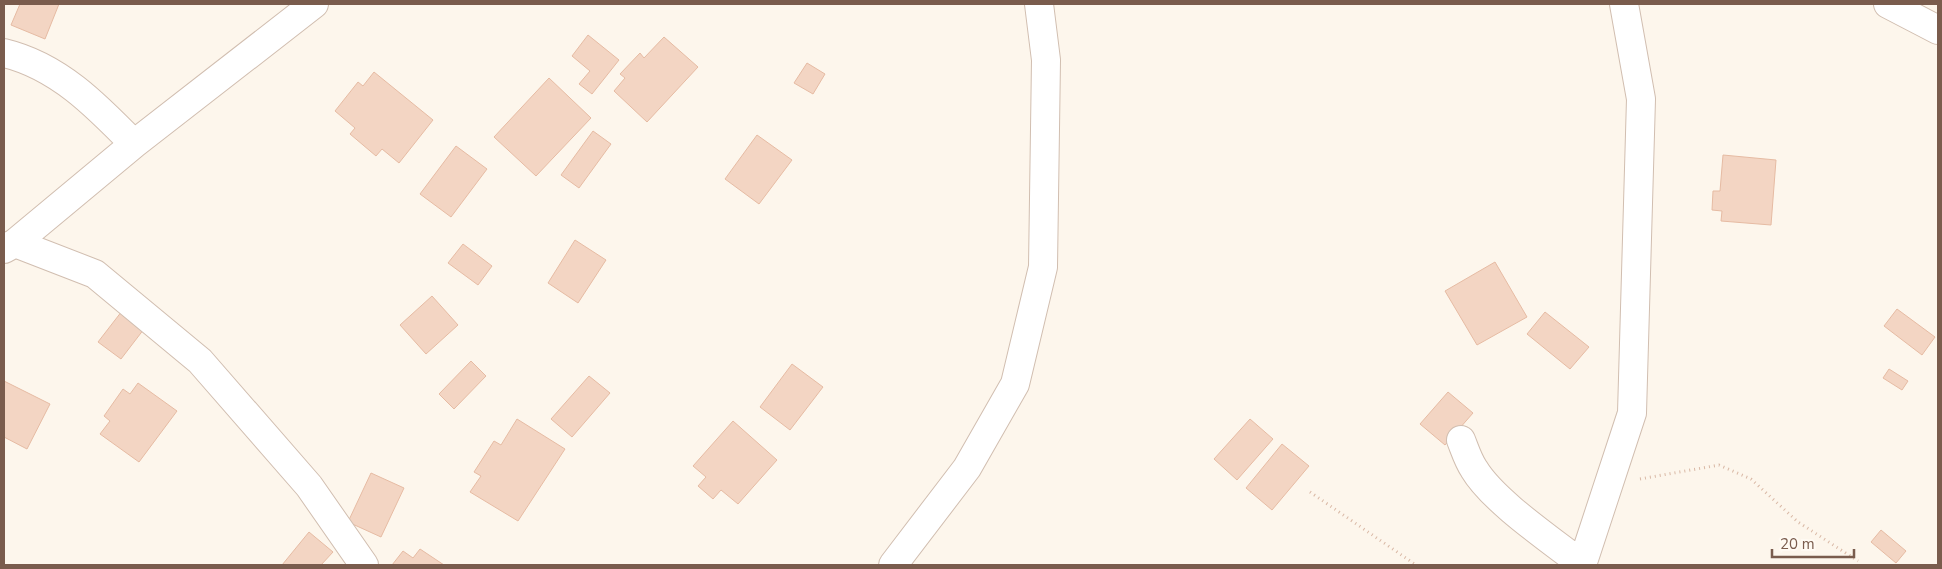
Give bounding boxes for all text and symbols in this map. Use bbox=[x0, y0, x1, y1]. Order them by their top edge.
scale bar bbox=[1772, 526, 1854, 558]
text: 20 m bbox=[1780, 534, 1815, 554]

